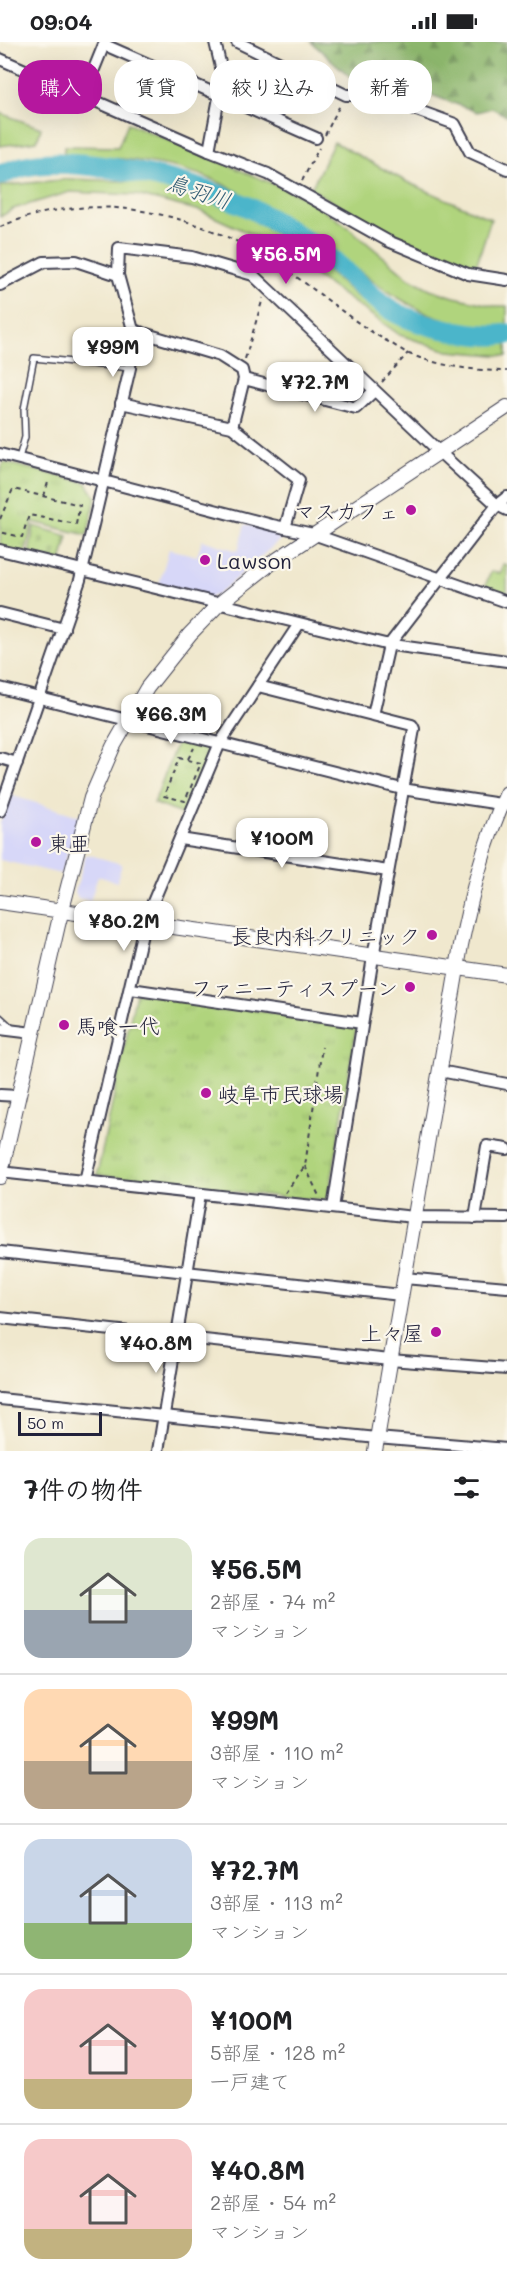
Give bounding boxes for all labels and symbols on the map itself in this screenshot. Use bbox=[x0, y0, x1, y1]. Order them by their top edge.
water label: 鳥羽川 bbox=[163, 167, 235, 215]
pin: ¥56.5M bbox=[237, 234, 335, 285]
pin: ¥99M bbox=[77, 327, 149, 378]
pin: ¥72.7M bbox=[266, 362, 364, 413]
place label: マスカフェ bbox=[294, 497, 399, 524]
marker: マスカフェ bbox=[404, 503, 418, 517]
place label: Lawson bbox=[217, 547, 292, 574]
marker: Lawson bbox=[198, 553, 212, 567]
pin: ¥66.3M bbox=[122, 694, 220, 745]
pin: ¥100M bbox=[240, 818, 324, 869]
place label: 東亜 bbox=[48, 829, 90, 856]
marker: 東亜 bbox=[29, 835, 43, 849]
pin: ¥80.2M bbox=[75, 901, 173, 952]
place label: 長良内科クリニック bbox=[231, 922, 420, 949]
marker: 長良内科クリニック bbox=[425, 928, 439, 942]
place label: ファニーティスプーン bbox=[191, 974, 398, 1001]
marker: ファニーティスプーン bbox=[403, 980, 417, 994]
place label: 馬喰一代 bbox=[76, 1012, 160, 1039]
marker: 馬喰一代 bbox=[57, 1018, 71, 1032]
place label: 岐阜市民球場 bbox=[218, 1080, 344, 1107]
marker: 岐阜市民球場 bbox=[199, 1086, 213, 1100]
place label: 上々屋 bbox=[361, 1319, 424, 1346]
pin: ¥40.8M bbox=[107, 1323, 205, 1374]
marker: 上々屋 bbox=[429, 1325, 443, 1339]
scale bar bbox=[18, 1409, 102, 1436]

